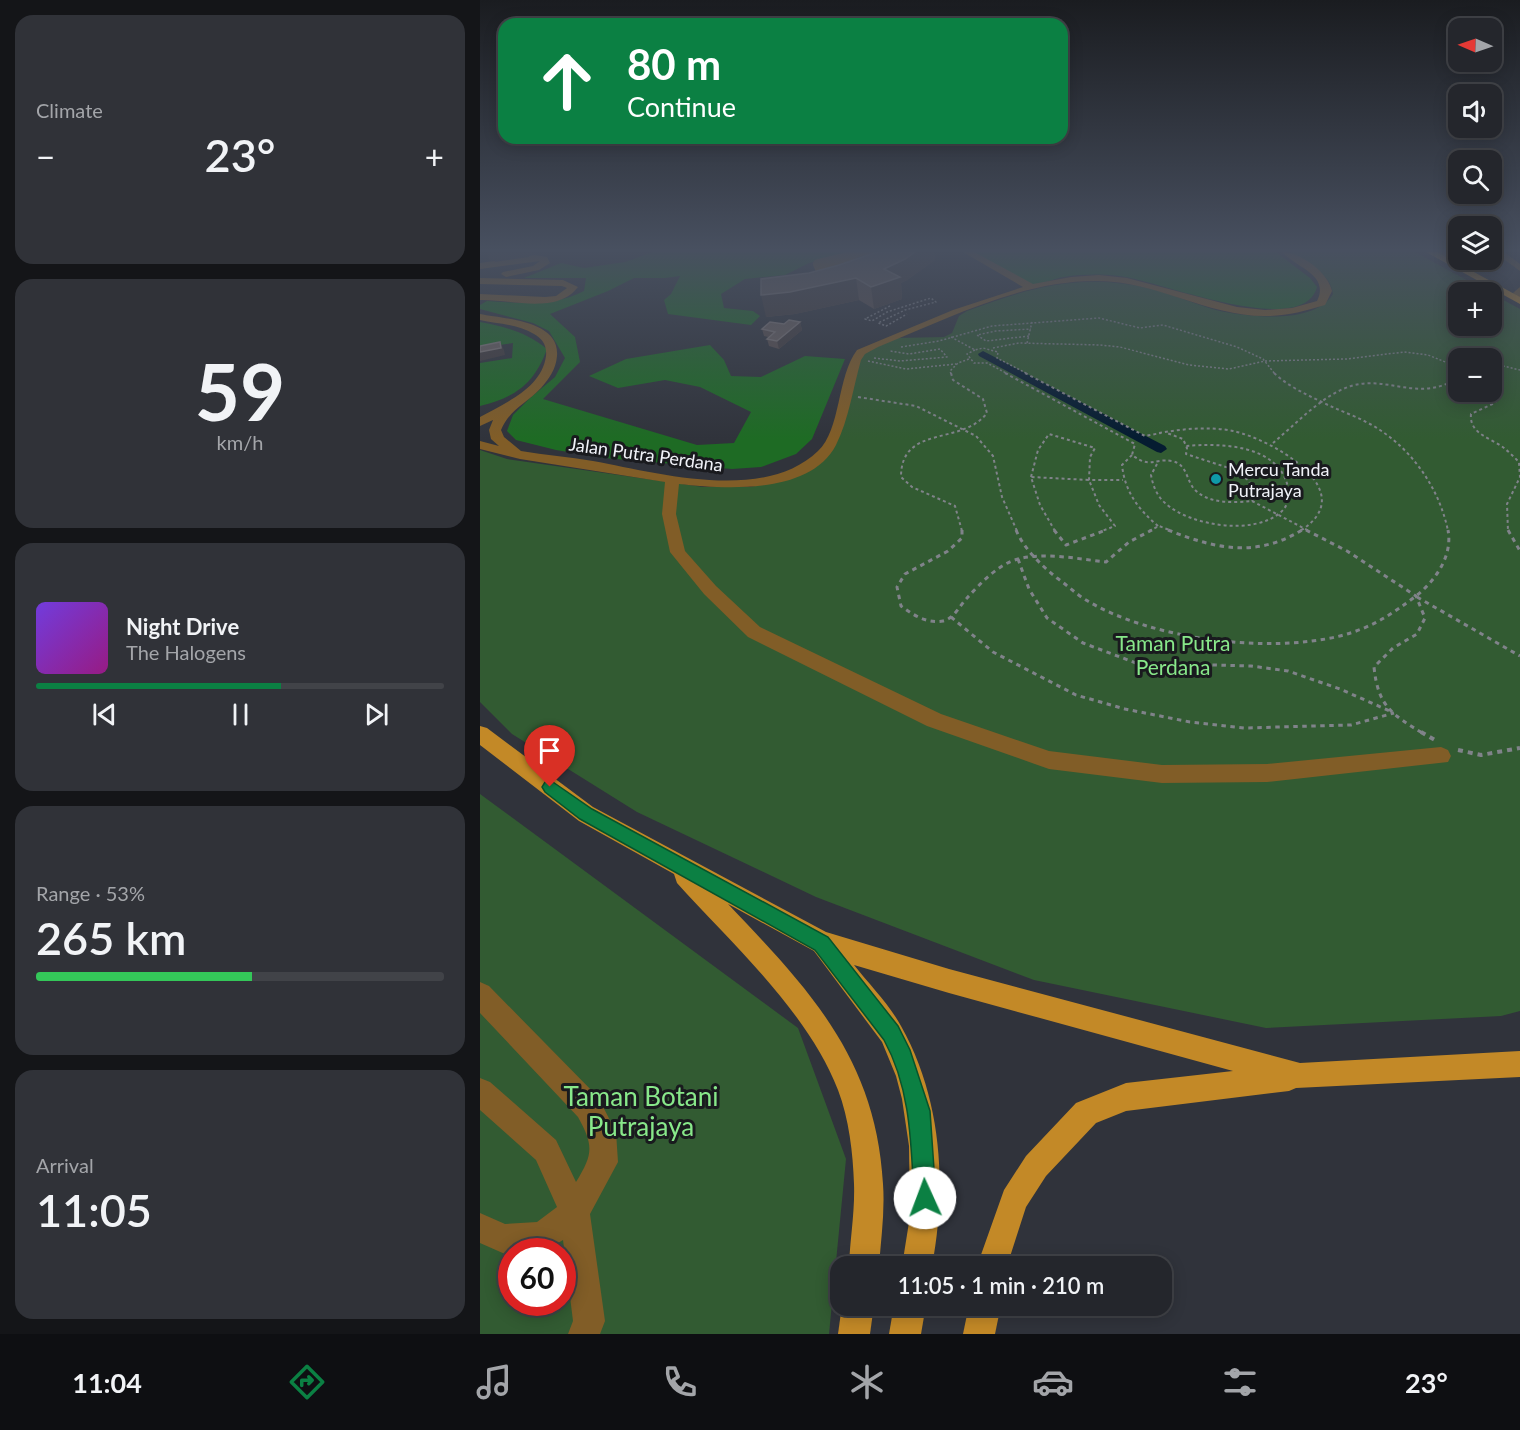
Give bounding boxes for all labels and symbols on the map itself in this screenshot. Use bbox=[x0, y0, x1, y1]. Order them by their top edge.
north arrow bbox=[1448, 18, 1502, 72]
street label: Jalan Putra Perdana bbox=[568, 432, 724, 476]
place label: Mercu Tanda Putrajaya bbox=[1228, 458, 1329, 501]
marker: Mercu Tanda Putrajaya bbox=[1209, 472, 1223, 486]
park label: Taman Putra Perdana bbox=[1116, 630, 1230, 679]
pin bbox=[524, 725, 575, 787]
park label: Taman Botani Putrajaya bbox=[564, 1080, 718, 1142]
position arrow bbox=[893, 1166, 957, 1230]
speed limit sign: 60 bbox=[498, 1238, 576, 1316]

